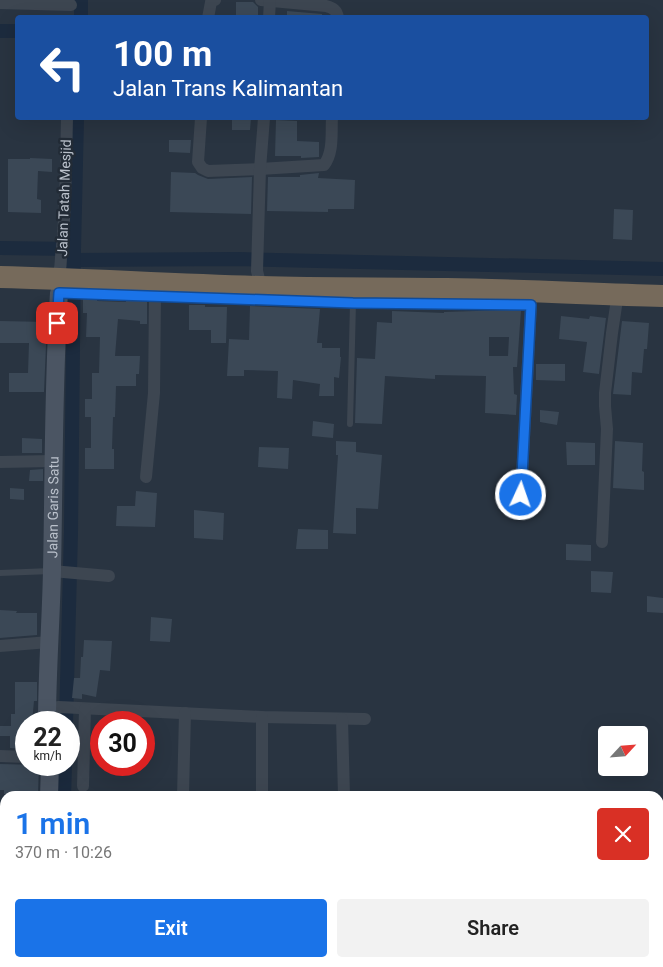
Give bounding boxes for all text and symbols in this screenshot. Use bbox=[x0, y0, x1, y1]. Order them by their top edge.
text: 100 m bbox=[113, 34, 212, 75]
icon: left bbox=[30, 35, 95, 100]
text: Jalan Trans Kalimantan bbox=[113, 76, 343, 101]
street label: Jalan Tatah Mesjid bbox=[54, 139, 74, 257]
pin bbox=[36, 302, 78, 344]
icon: arrive bbox=[43, 309, 71, 337]
street label: Jalan Garis Satu bbox=[44, 456, 62, 558]
position arrow bbox=[494, 468, 546, 520]
speed limit sign: 30 bbox=[90, 711, 155, 776]
text: 22 bbox=[33, 723, 62, 752]
north arrow bbox=[598, 726, 648, 776]
map controls bbox=[598, 726, 648, 776]
text: km/h bbox=[33, 749, 62, 763]
text: 1 min bbox=[15, 806, 90, 841]
button: close bbox=[597, 808, 649, 860]
text: 370 m · 10:26 bbox=[15, 843, 112, 862]
button: Exit bbox=[15, 899, 327, 957]
button: Share bbox=[337, 899, 649, 957]

